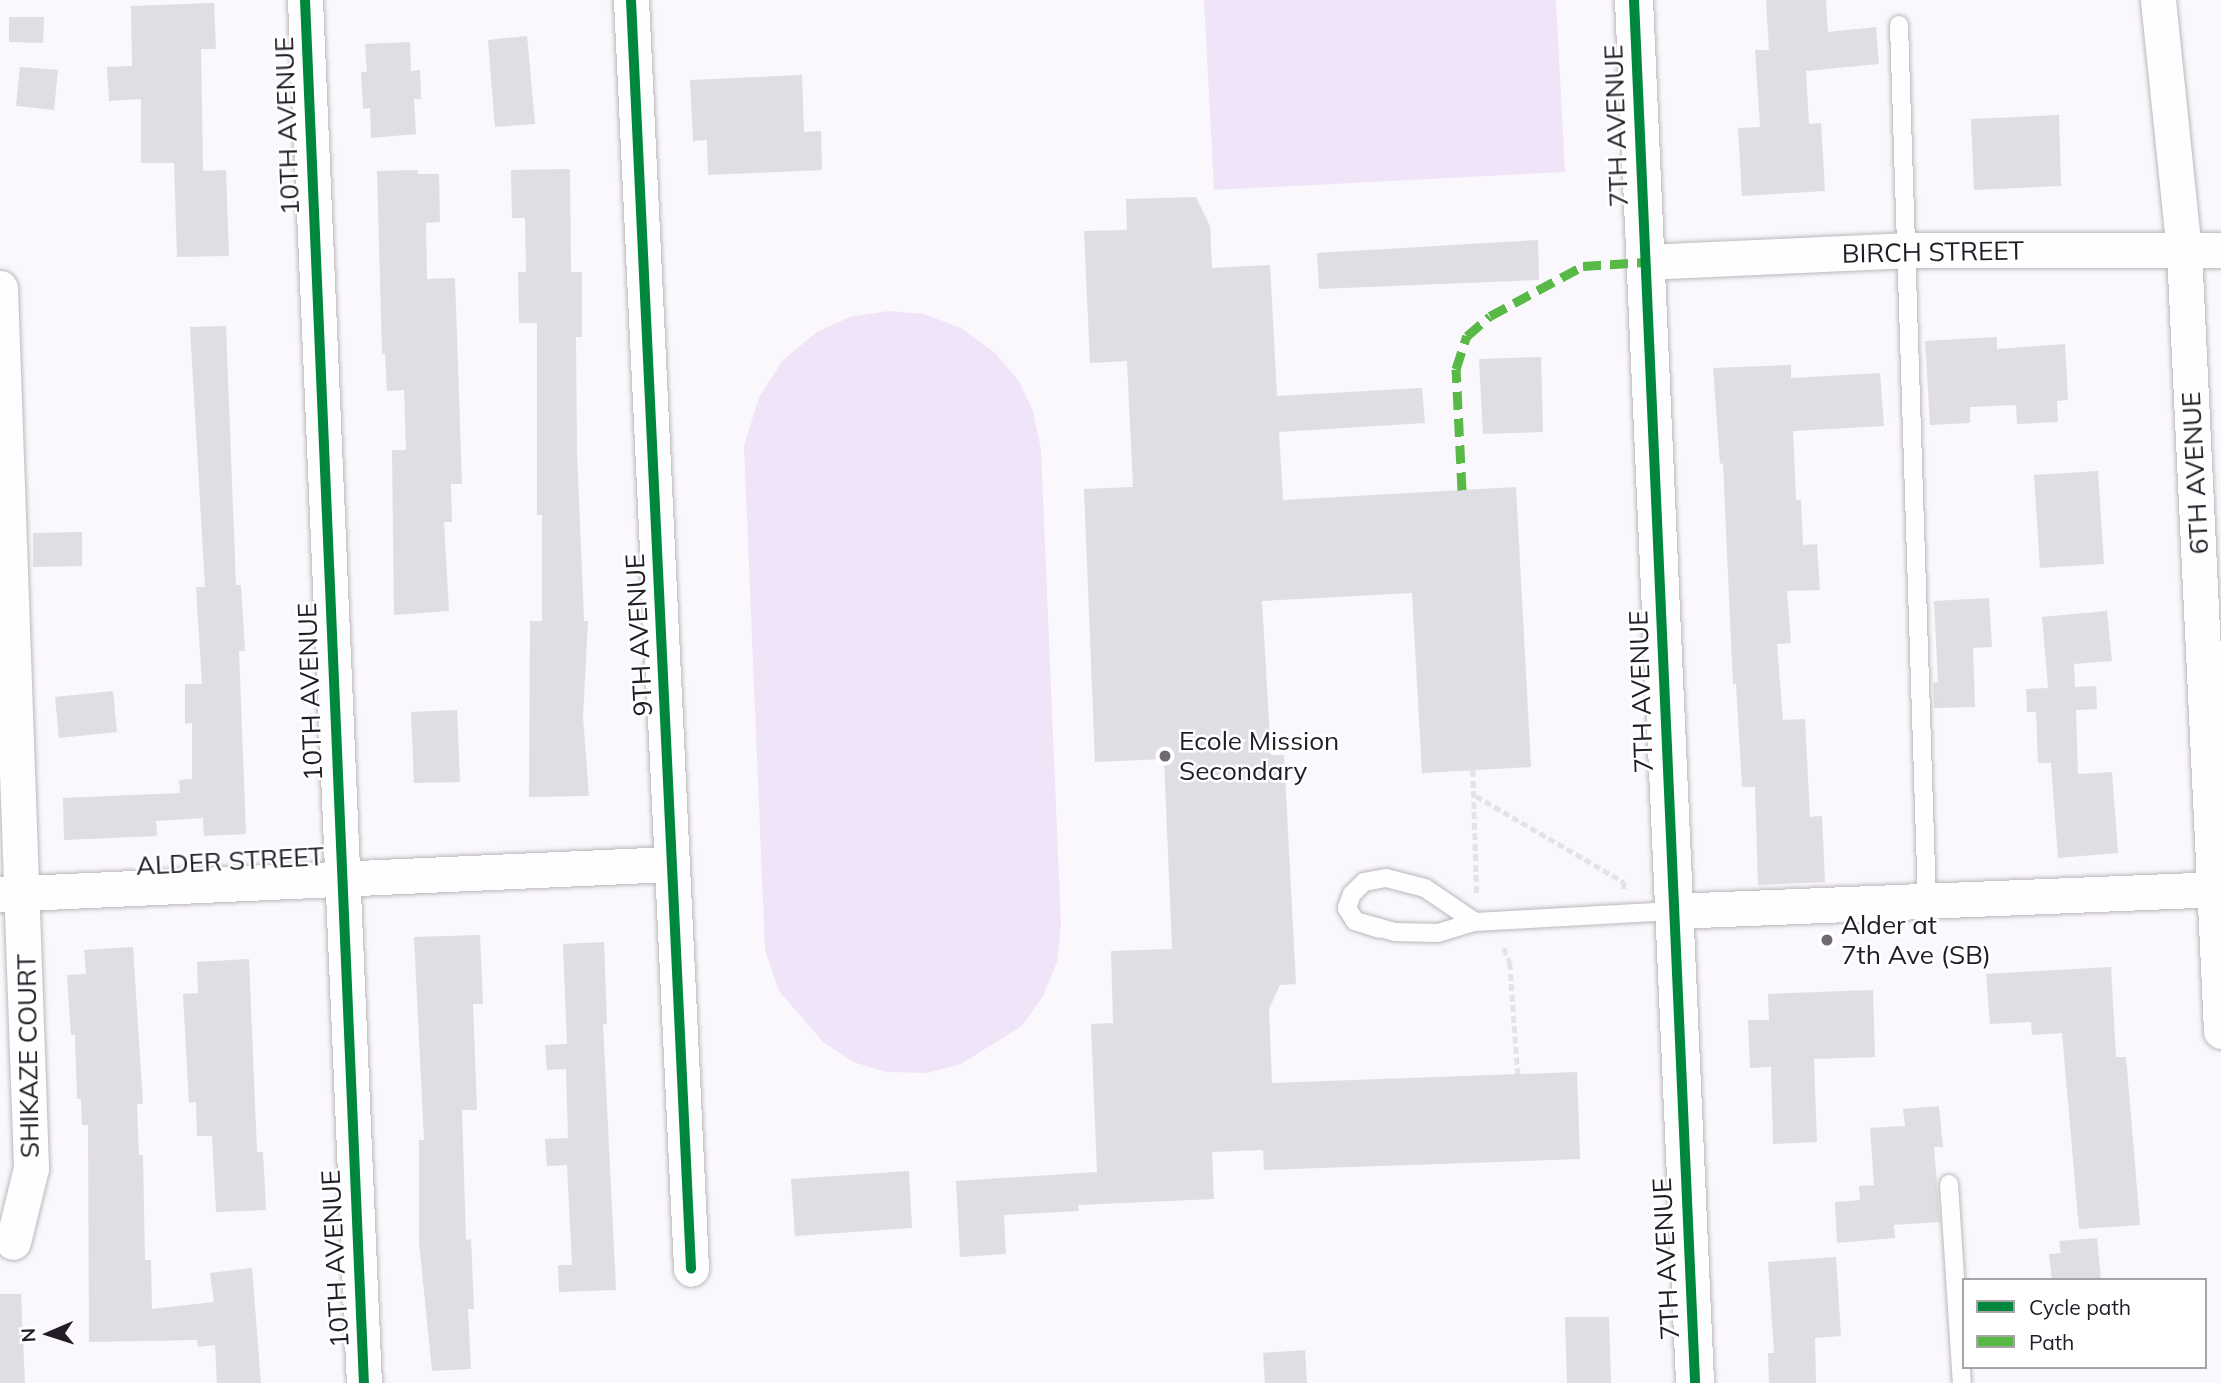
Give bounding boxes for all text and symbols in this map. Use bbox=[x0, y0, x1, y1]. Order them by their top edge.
street label: 10TH AVENUE bbox=[268, 36, 306, 216]
street label: 7TH AVENUE bbox=[1598, 44, 1634, 208]
street label: BIRCH STREET bbox=[1842, 235, 2024, 269]
street label: 6TH AVENUE bbox=[2175, 391, 2215, 555]
street label: 9TH AVENUE bbox=[619, 553, 659, 717]
street label: 10TH AVENUE bbox=[291, 602, 329, 782]
street label: 7TH AVENUE bbox=[1623, 610, 1659, 774]
place label: Ecole Mission Secondary bbox=[1179, 725, 1339, 786]
marker: Ecole Mission Secondary bbox=[1157, 748, 1173, 764]
street label: ALDER STREET bbox=[135, 840, 325, 882]
place label: Alder at 7th Ave (SB) bbox=[1841, 909, 1991, 970]
marker: Alder at 7th Ave (SB) bbox=[1819, 932, 1835, 948]
street label: SHIKAZE COURT bbox=[11, 953, 45, 1159]
street label: 10TH AVENUE bbox=[315, 1169, 355, 1349]
street label: 7TH AVENUE bbox=[1646, 1177, 1686, 1341]
legend bbox=[1962, 1278, 2207, 1369]
text: Cycle path bbox=[2029, 1294, 2131, 1320]
north arrow bbox=[14, 1299, 84, 1369]
text: N bbox=[16, 1327, 40, 1343]
text: Path bbox=[2029, 1329, 2074, 1355]

